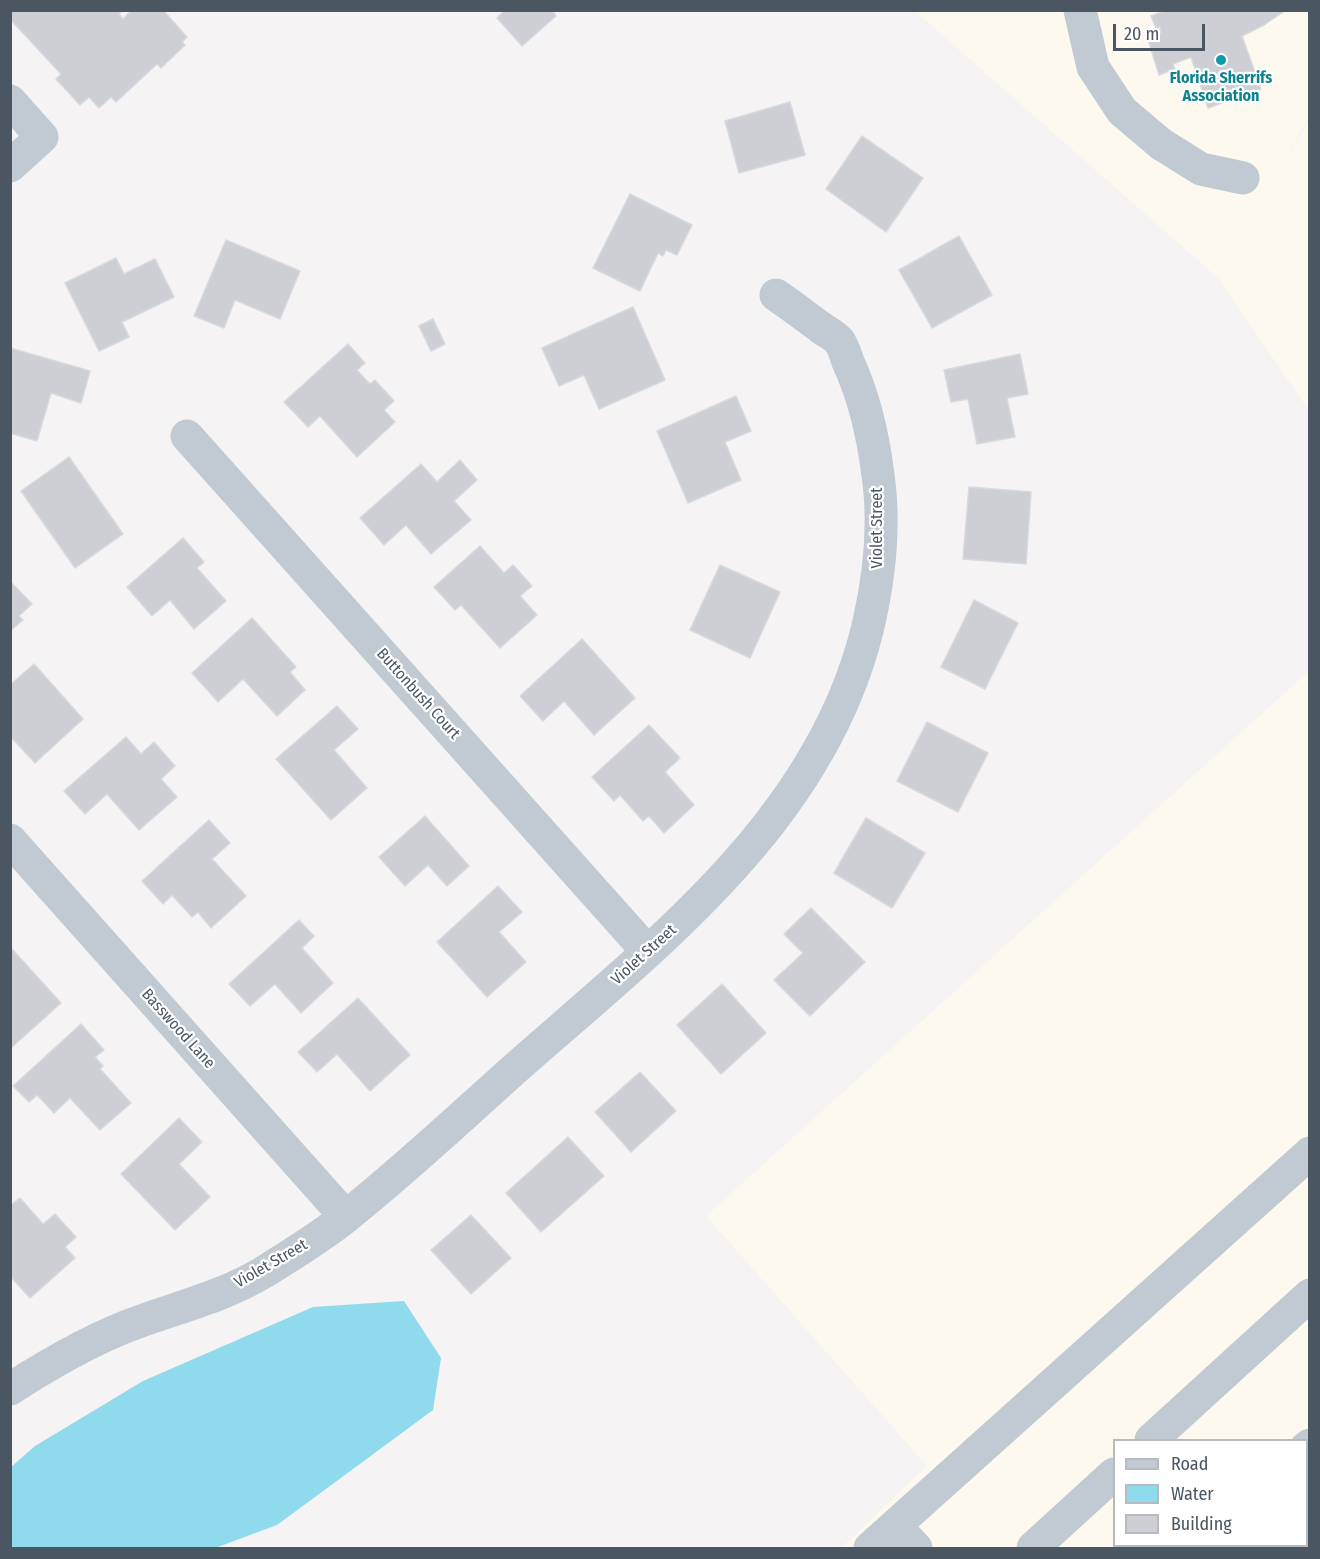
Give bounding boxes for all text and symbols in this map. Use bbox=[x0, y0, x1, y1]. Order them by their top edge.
scale bar bbox=[1116, 12, 1208, 50]
text: 20 m bbox=[1124, 23, 1159, 45]
marker: Florida Sherrifs Association bbox=[1214, 53, 1228, 67]
place label: Florida Sherrifs Association bbox=[1170, 69, 1272, 107]
street label: Violet Street bbox=[868, 488, 888, 568]
street label: Buttonbush Court bbox=[372, 645, 464, 743]
street label: Violet Street bbox=[607, 921, 681, 989]
street label: Basswood Lane bbox=[137, 985, 219, 1073]
street label: Violet Street bbox=[231, 1235, 311, 1293]
legend bbox=[1113, 1439, 1308, 1547]
text: Road bbox=[1171, 1453, 1208, 1475]
text: Water bbox=[1171, 1483, 1214, 1505]
text: Building bbox=[1171, 1513, 1232, 1535]

